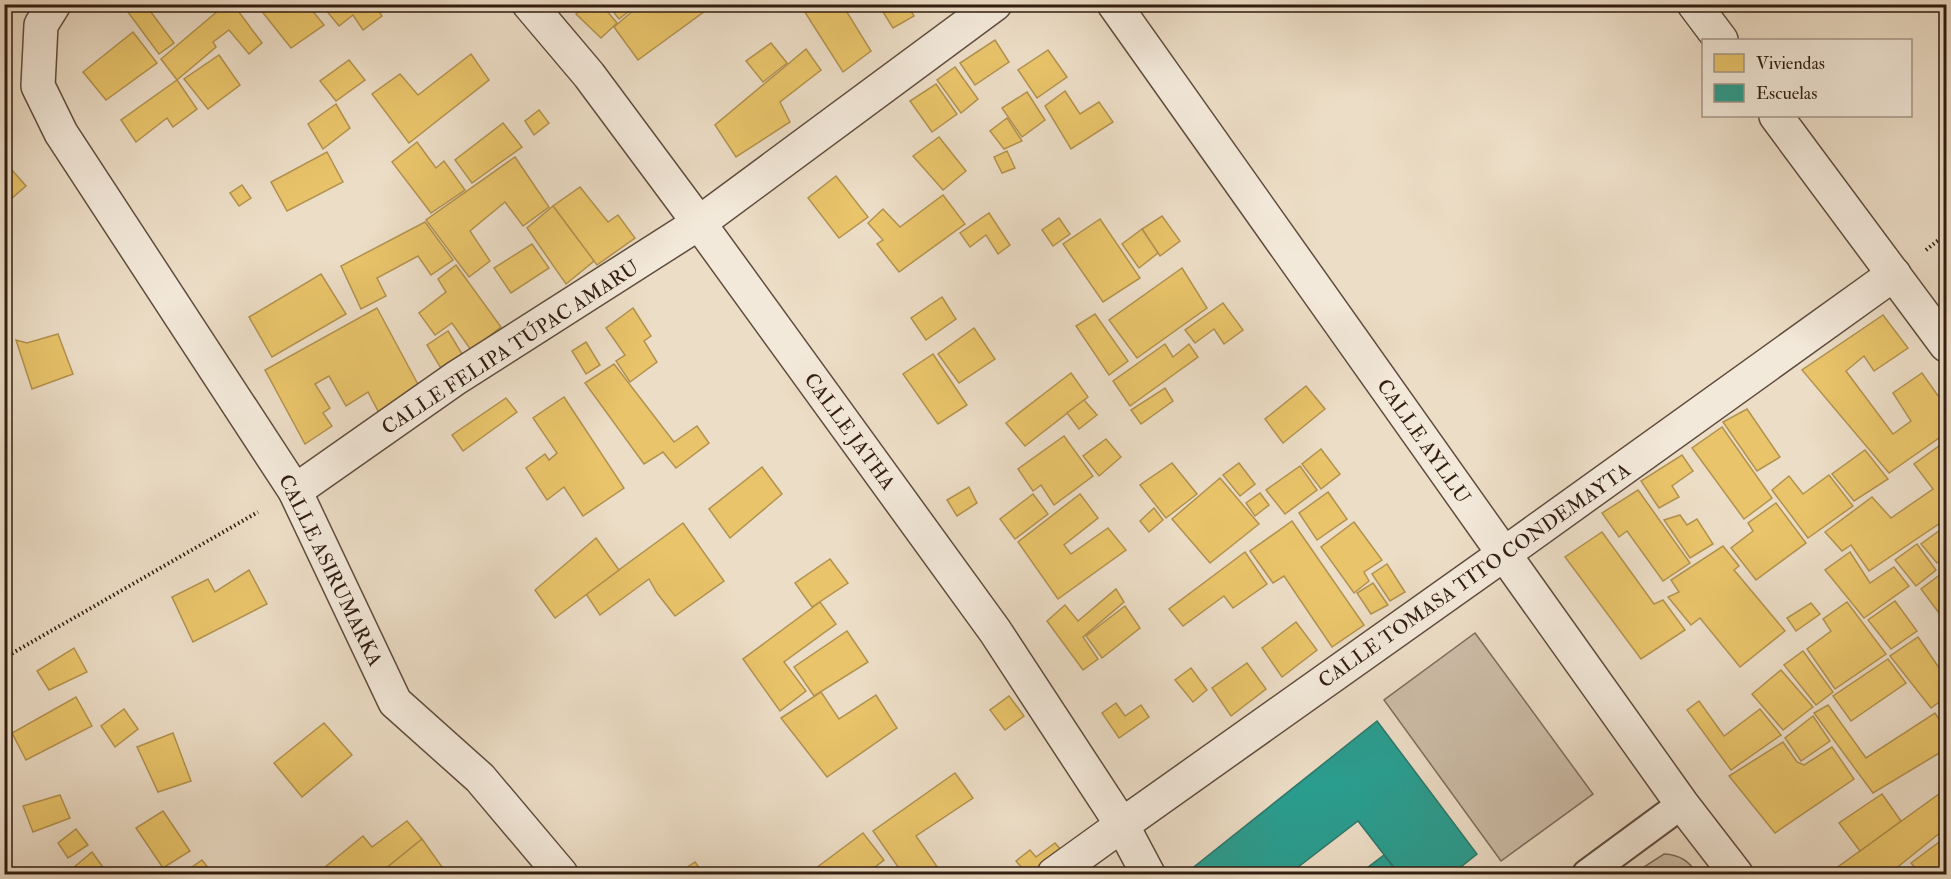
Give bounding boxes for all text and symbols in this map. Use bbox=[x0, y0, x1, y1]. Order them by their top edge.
legend bbox=[1702, 39, 1912, 117]
text: Viviendas bbox=[1756, 52, 1825, 75]
text: Escuelas bbox=[1756, 82, 1817, 105]
street label: CALLE FELIPA TÚPAC AMARU bbox=[376, 254, 644, 440]
street label: CALLE JATHA bbox=[799, 368, 901, 495]
street label: CALLE AYLLU bbox=[1371, 374, 1476, 509]
street label: CALLE TOMASA TITO CONDEMAYTA bbox=[1313, 457, 1636, 693]
street label: CALLE ASIRUMARKA bbox=[273, 470, 388, 671]

